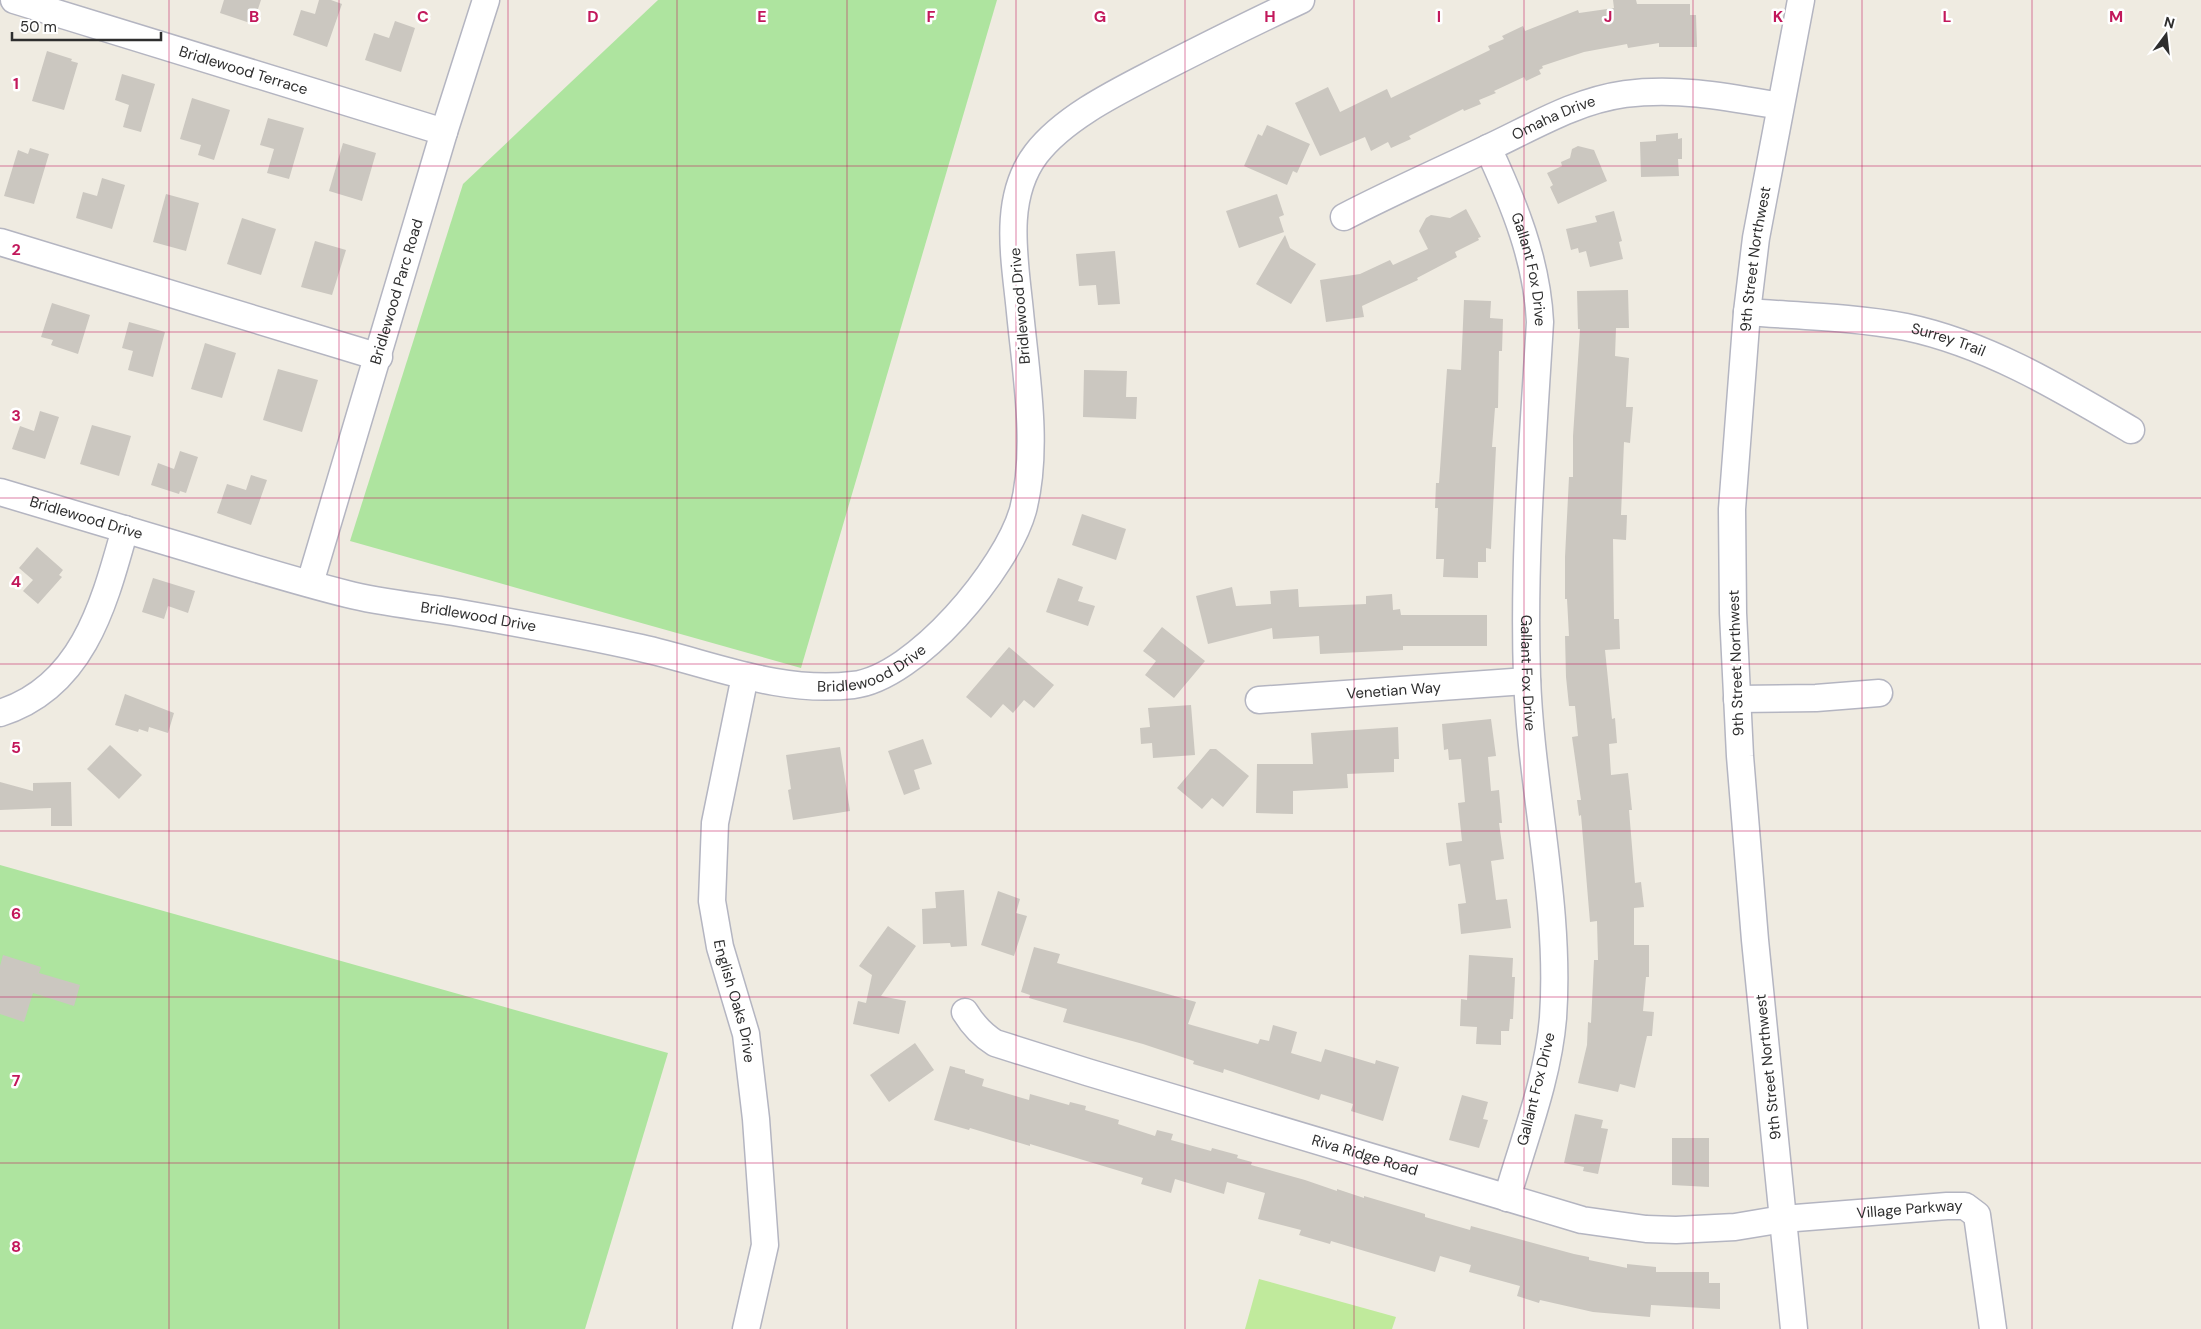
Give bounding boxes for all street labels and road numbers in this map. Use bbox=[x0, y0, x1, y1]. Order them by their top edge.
street label: Bridlewood Terrace bbox=[177, 41, 310, 100]
street label: Omaha Drive bbox=[1508, 91, 1598, 145]
street label: 9th Street Northwest bbox=[1736, 184, 1776, 332]
street label: Gallant Fox Drive bbox=[1506, 210, 1550, 327]
street label: Bridlewood Parc Road bbox=[366, 216, 428, 367]
street label: Bridlewood Drive bbox=[1005, 247, 1035, 365]
street label: Surrey Trail bbox=[1909, 318, 1989, 361]
street label: Bridlewood Drive bbox=[27, 491, 145, 544]
street label: 9th Street Northwest bbox=[1723, 589, 1749, 737]
street label: Bridlewood Drive bbox=[419, 597, 538, 637]
street label: Gallant Fox Drive bbox=[1516, 615, 1541, 732]
street label: Bridlewood Drive bbox=[817, 640, 930, 697]
street label: Venetian Way bbox=[1346, 677, 1442, 704]
street label: English Oaks Drive bbox=[709, 938, 759, 1064]
street label: 9th Street Northwest bbox=[1750, 993, 1786, 1141]
street label: Gallant Fox Drive bbox=[1512, 1030, 1560, 1148]
street label: Riva Ridge Road bbox=[1309, 1130, 1420, 1180]
street label: Village Parkway bbox=[1856, 1196, 1963, 1223]

